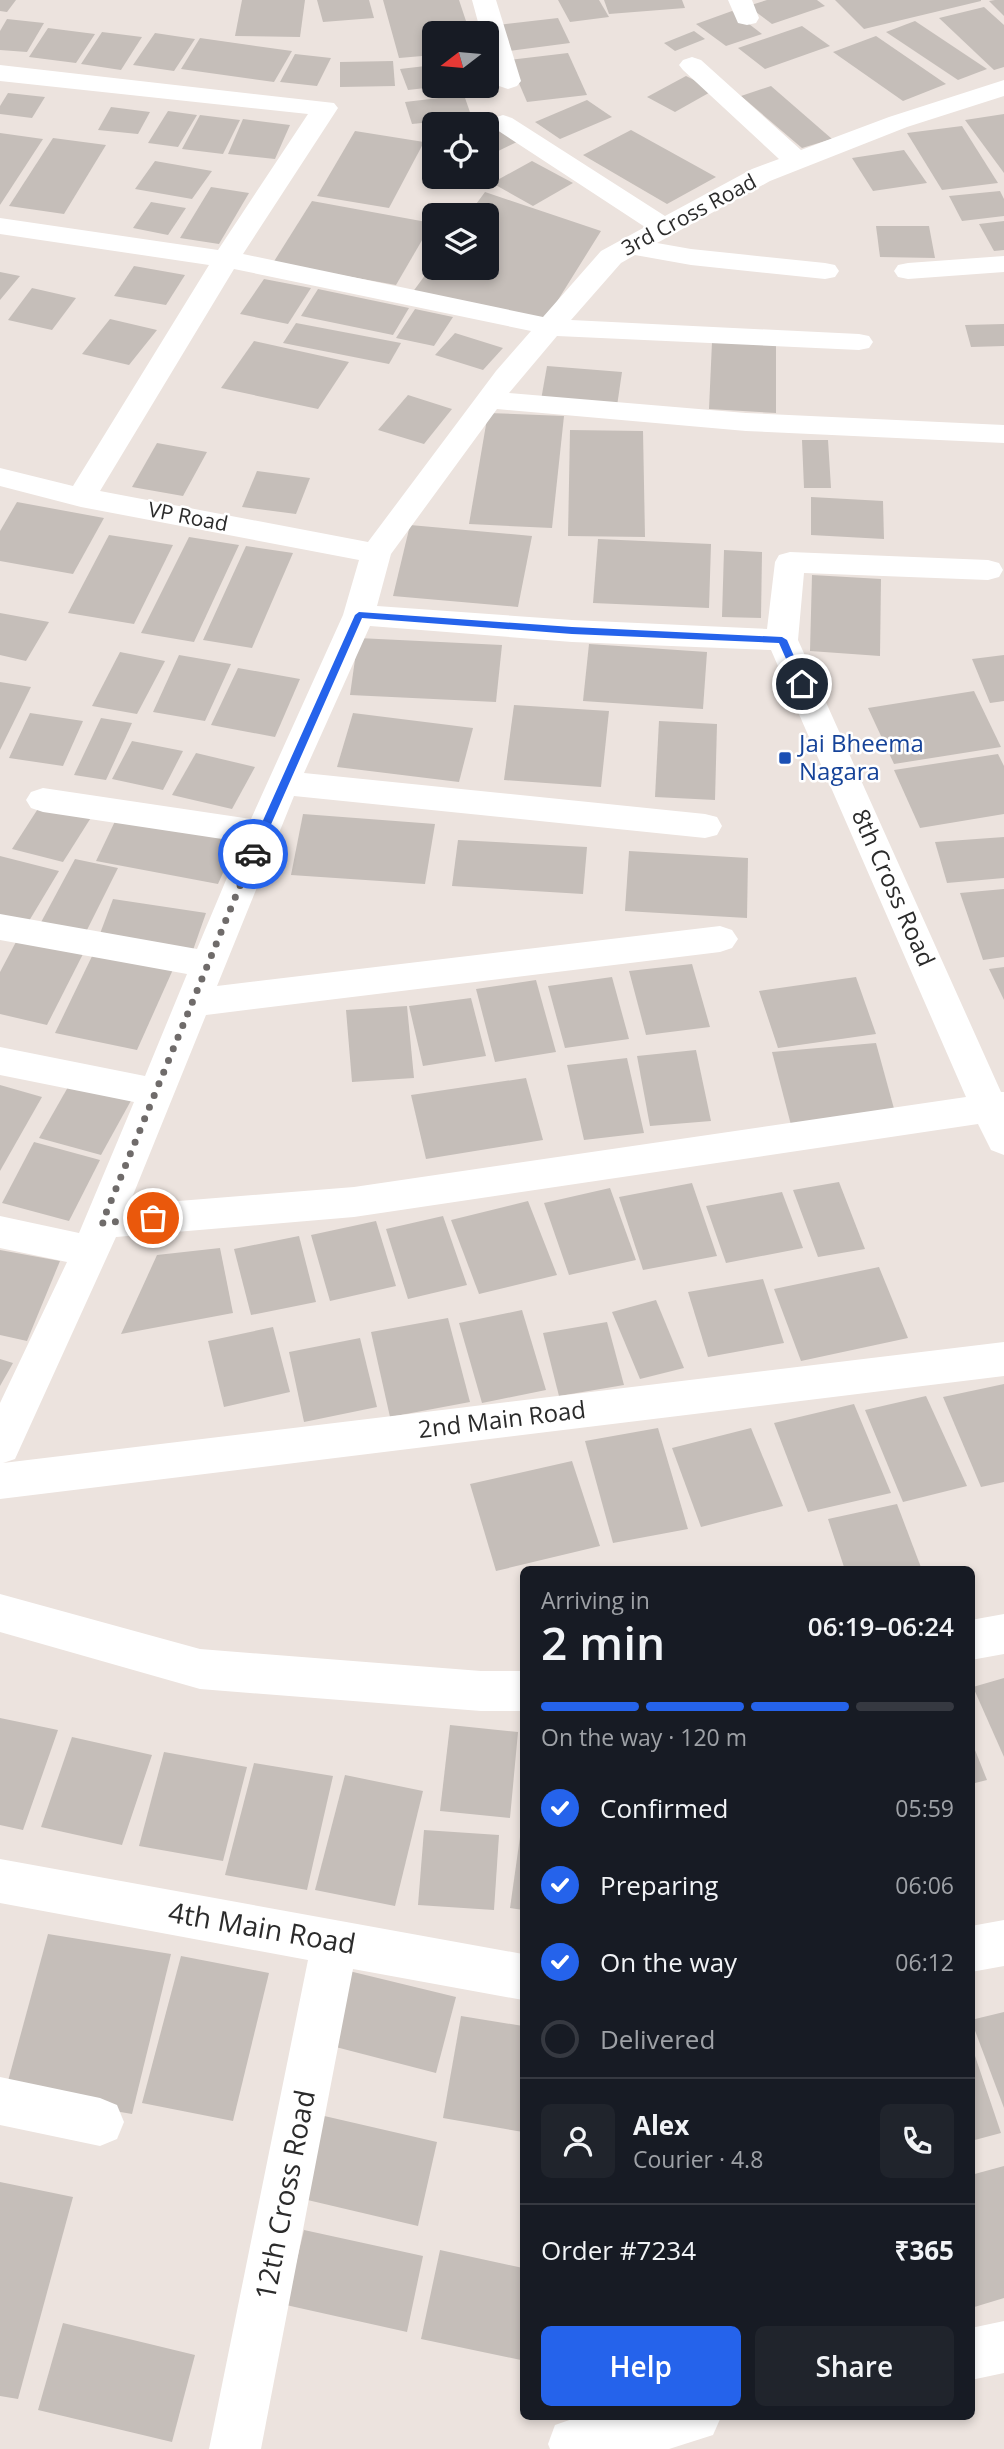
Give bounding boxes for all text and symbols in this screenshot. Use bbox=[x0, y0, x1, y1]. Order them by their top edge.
north arrow bbox=[422, 21, 499, 98]
map controls bbox=[422, 21, 499, 280]
button: locate bbox=[422, 112, 499, 189]
street label: 3rd Cross Road bbox=[616, 167, 761, 261]
button: layers bbox=[422, 203, 499, 280]
street label: VP Road bbox=[146, 495, 230, 537]
pin bbox=[772, 654, 832, 714]
icon: home bbox=[783, 665, 821, 703]
place label: Jai Bheema Nagara bbox=[797, 726, 924, 787]
marker: Jai Bheema Nagara bbox=[777, 750, 793, 766]
street label: 8th Cross Road bbox=[845, 803, 944, 971]
courier bbox=[218, 819, 288, 889]
icon: car bbox=[234, 835, 272, 873]
pin bbox=[123, 1188, 183, 1248]
icon: bag bbox=[134, 1199, 172, 1237]
street label: 2nd Main Road bbox=[416, 1392, 587, 1445]
text: Arriving in bbox=[541, 1584, 650, 1616]
text: 06:19–06:24 bbox=[808, 1608, 954, 1644]
text: 2 min bbox=[541, 1611, 665, 1673]
text: On the way · 120 m bbox=[541, 1721, 747, 1753]
icon: check bbox=[541, 1789, 579, 1827]
text: Confirmed bbox=[600, 1790, 728, 1826]
text: 05:59 bbox=[895, 1792, 954, 1824]
icon: check bbox=[541, 1866, 579, 1904]
text: Preparing bbox=[600, 1867, 718, 1903]
text: 06:06 bbox=[895, 1869, 954, 1901]
street label: 4th Main Road bbox=[166, 1892, 359, 1962]
icon: check bbox=[541, 1943, 579, 1981]
text: On the way bbox=[600, 1944, 737, 1980]
text: 06:12 bbox=[895, 1946, 954, 1978]
text: Delivered bbox=[600, 2021, 715, 2057]
street label: 12th Cross Road bbox=[245, 2087, 323, 2303]
button: person bbox=[541, 2104, 615, 2178]
button: phone bbox=[880, 2104, 954, 2178]
text: Alex bbox=[633, 2107, 689, 2143]
text: Courier · 4.8 bbox=[633, 2143, 763, 2175]
text: Order #7234 bbox=[541, 2232, 696, 2268]
text: ₹365 bbox=[895, 2232, 954, 2268]
button: Help bbox=[541, 2326, 741, 2406]
button: Share bbox=[755, 2326, 954, 2406]

